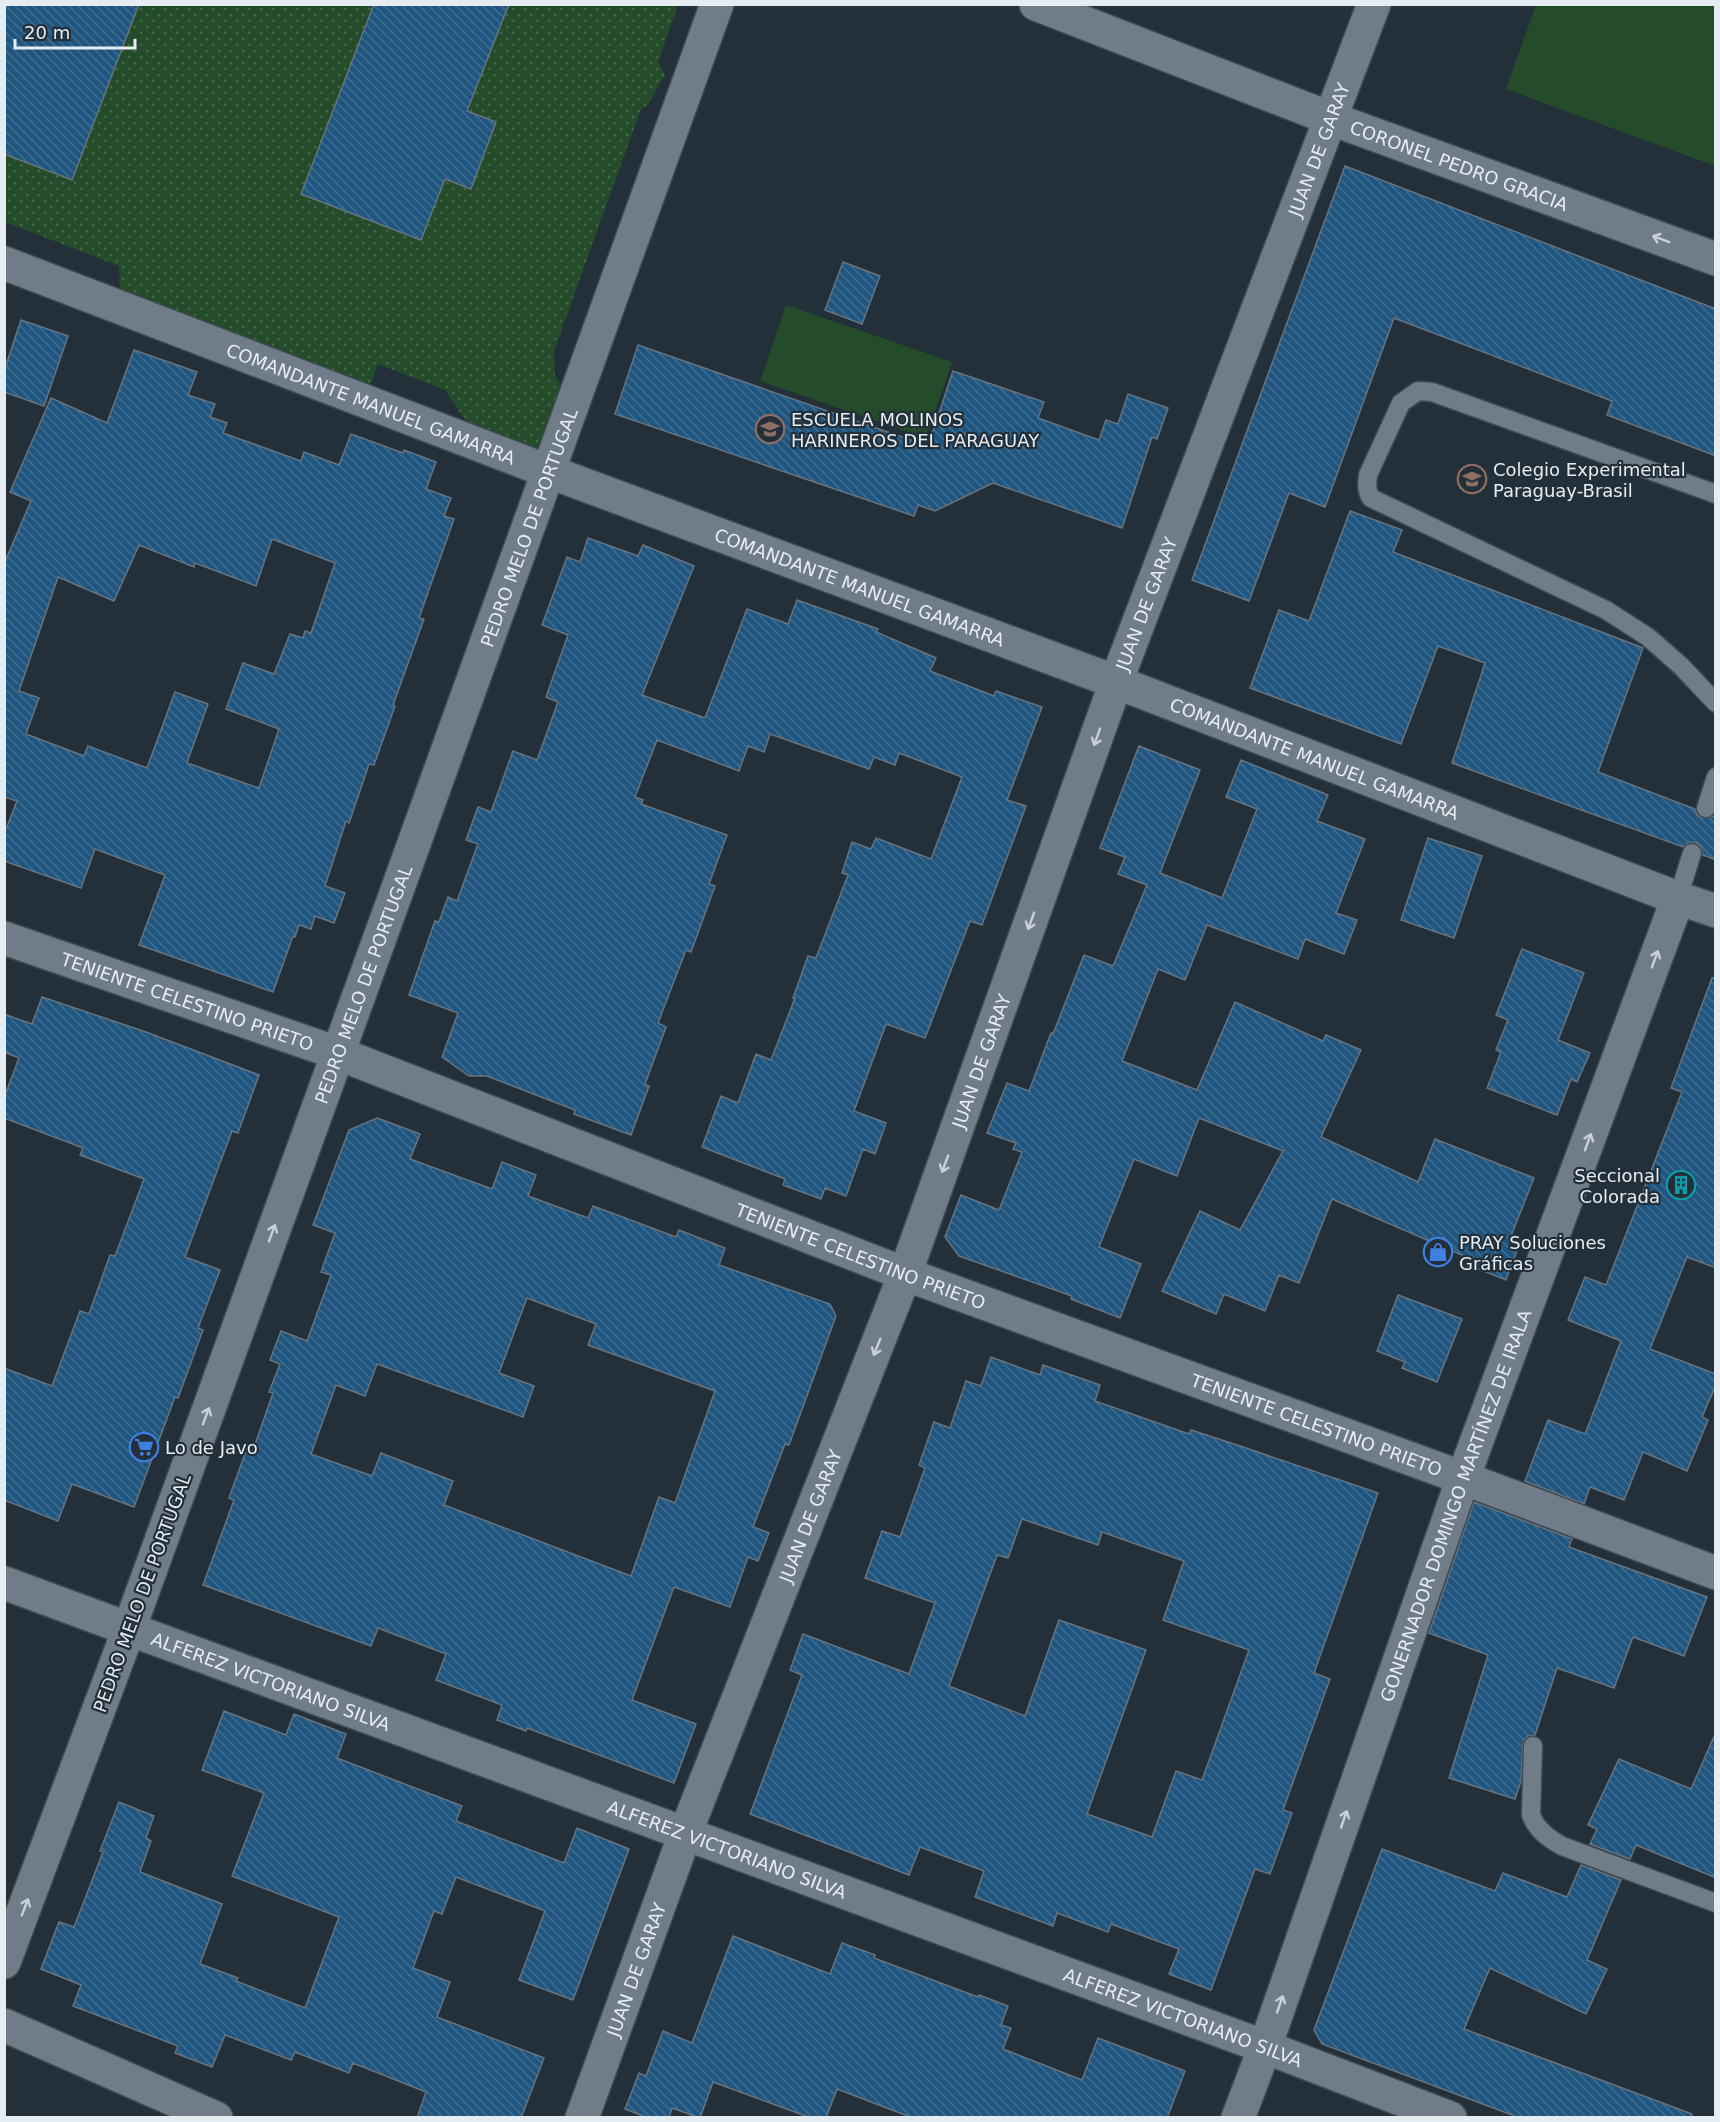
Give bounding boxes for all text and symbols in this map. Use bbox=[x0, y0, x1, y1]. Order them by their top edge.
scale bar bbox=[15, 12, 135, 50]
text: 20 m bbox=[24, 22, 70, 43]
street label: JUAN DE GARAY bbox=[1283, 79, 1354, 220]
street label: CORONEL PEDRO GRACIA bbox=[1347, 116, 1572, 215]
one-way arrow bbox=[1652, 232, 1670, 243]
street label: COMANDANTE MANUEL GAMARRA bbox=[223, 339, 519, 469]
street label: PEDRO MELO DE PORTUGAL bbox=[476, 405, 581, 650]
place label: ESCUELA MOLINOS HARINEROS DEL PARAGUAY bbox=[791, 409, 1040, 451]
school or university icon: ESCUELA MOLINOS HARINEROS DEL PARAGUAY bbox=[754, 413, 786, 445]
place label: Colegio Experimental Paraguay-Brasil bbox=[1493, 459, 1686, 501]
school or university icon: Colegio Experimental Paraguay-Brasil bbox=[1456, 463, 1488, 495]
street label: COMANDANTE MANUEL GAMARRA bbox=[712, 524, 1008, 651]
street label: JUAN DE GARAY bbox=[1111, 533, 1181, 674]
street label: COMANDANTE MANUEL GAMARRA bbox=[1167, 693, 1463, 824]
one-way arrow bbox=[1090, 727, 1101, 746]
street label: PEDRO MELO DE PORTUGAL bbox=[310, 862, 416, 1106]
one-way arrow bbox=[1025, 911, 1036, 930]
street label: TENIENTE CELESTINO PRIETO bbox=[57, 948, 316, 1055]
one-way arrow bbox=[1651, 950, 1662, 969]
street label: JUAN DE GARAY bbox=[947, 990, 1015, 1132]
one-way arrow bbox=[1583, 1133, 1594, 1152]
one-way arrow bbox=[938, 1154, 949, 1173]
place label: Seccional Colorada bbox=[1574, 1165, 1660, 1207]
building icon: Seccional Colorada bbox=[1665, 1169, 1697, 1201]
street label: TENIENTE CELESTINO PRIETO bbox=[732, 1198, 989, 1313]
one-way arrow bbox=[268, 1224, 279, 1242]
place label: PRAY Soluciones Gráficas bbox=[1459, 1232, 1606, 1274]
shop icon: PRAY Soluciones Gráficas bbox=[1422, 1236, 1454, 1268]
street label: GONERNADOR DOMINGO MARTÍNEZ DE IRALA bbox=[1376, 1306, 1535, 1704]
one-way arrow bbox=[871, 1337, 882, 1355]
street label: TENIENTE CELESTINO PRIETO bbox=[1187, 1369, 1445, 1480]
one-way arrow bbox=[202, 1407, 213, 1426]
supermarket icon: Lo de Javo bbox=[128, 1431, 160, 1463]
place label: Lo de Javo bbox=[165, 1437, 258, 1458]
street label: JUAN DE GARAY bbox=[774, 1445, 846, 1586]
street label: PEDRO MELO DE PORTUGAL bbox=[89, 1471, 195, 1715]
street label: ALFEREZ VICTORIANO SILVA bbox=[149, 1628, 394, 1735]
street label: ALFEREZ VICTORIANO SILVA bbox=[605, 1795, 850, 1903]
one-way arrow bbox=[1340, 1811, 1351, 1829]
one-way arrow bbox=[20, 1898, 31, 1917]
street label: JUAN DE GARAY bbox=[602, 1899, 670, 2040]
street label: ALFEREZ VICTORIANO SILVA bbox=[1061, 1963, 1306, 2071]
one-way arrow bbox=[1275, 1995, 1286, 2014]

